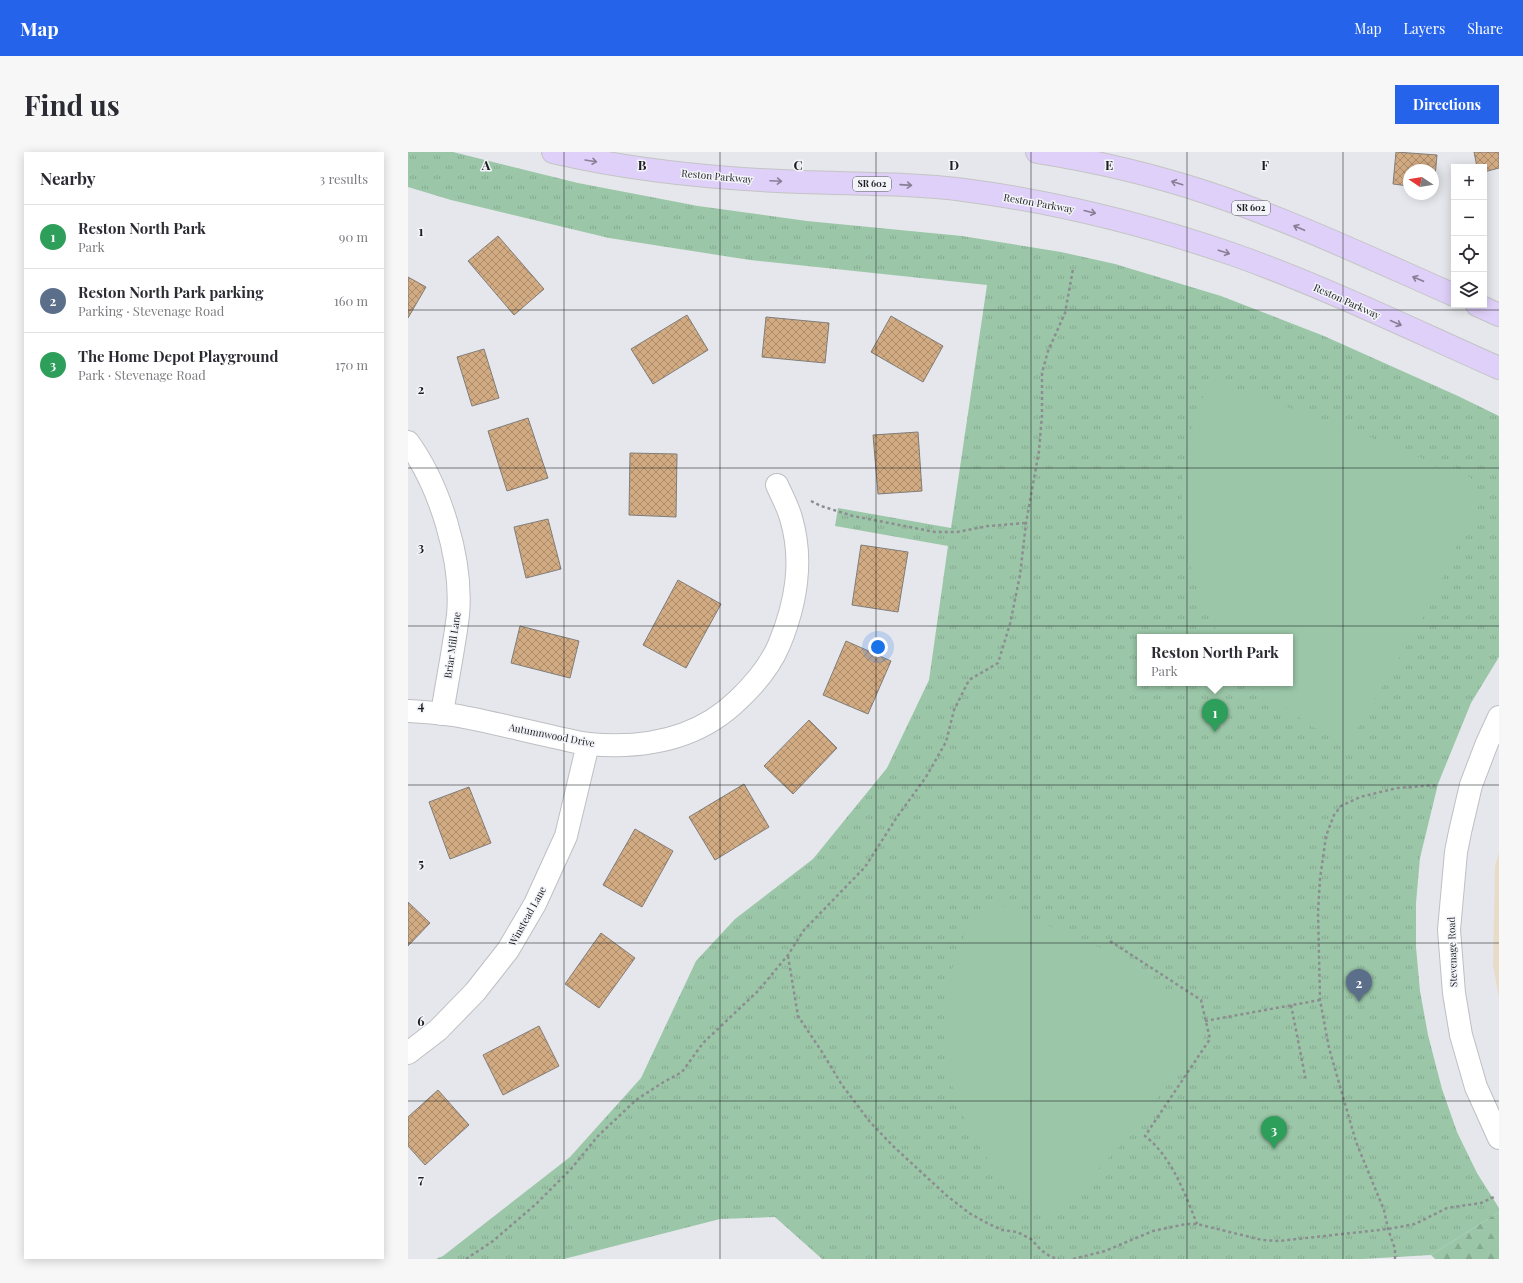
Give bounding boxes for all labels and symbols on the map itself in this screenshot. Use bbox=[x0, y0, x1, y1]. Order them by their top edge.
text: A bbox=[481, 156, 491, 173]
text: B bbox=[638, 156, 647, 173]
text: C bbox=[793, 156, 803, 173]
text: D bbox=[949, 156, 959, 173]
text: E bbox=[1105, 156, 1113, 173]
text: F bbox=[1261, 156, 1269, 173]
one-way arrow bbox=[584, 157, 597, 165]
north arrow bbox=[1403, 164, 1439, 200]
street label: Reston Parkway bbox=[681, 166, 753, 186]
one-way arrow bbox=[769, 177, 782, 185]
road number: SR 602 bbox=[853, 177, 891, 191]
one-way arrow bbox=[1171, 179, 1184, 186]
one-way arrow bbox=[899, 182, 912, 189]
street label: Reston Parkway bbox=[1003, 190, 1075, 216]
road number: SR 602 bbox=[1232, 201, 1270, 215]
one-way arrow bbox=[1083, 209, 1096, 217]
text: 1 bbox=[419, 222, 424, 239]
one-way arrow bbox=[1293, 224, 1305, 231]
one-way arrow bbox=[1218, 249, 1231, 256]
one-way arrow bbox=[1413, 275, 1425, 283]
street label: Reston Parkway bbox=[1311, 280, 1383, 322]
one-way arrow bbox=[1390, 319, 1402, 327]
text: 2 bbox=[418, 380, 425, 397]
text: 3 bbox=[418, 538, 424, 555]
street label: Briar Mill Lane bbox=[440, 611, 464, 679]
your location bbox=[868, 637, 888, 657]
text: 4 bbox=[418, 696, 425, 713]
pin: 1 bbox=[1202, 699, 1228, 732]
street label: Autumnwood Drive bbox=[507, 720, 596, 750]
text: 5 bbox=[418, 854, 424, 871]
street label: Winstead Lane bbox=[504, 884, 549, 949]
street label: Stevenage Road bbox=[1444, 916, 1460, 987]
pin: 2 bbox=[1346, 969, 1372, 1002]
text: 6 bbox=[417, 1012, 425, 1029]
pin: 3 bbox=[1261, 1116, 1287, 1149]
text: 7 bbox=[418, 1170, 424, 1187]

